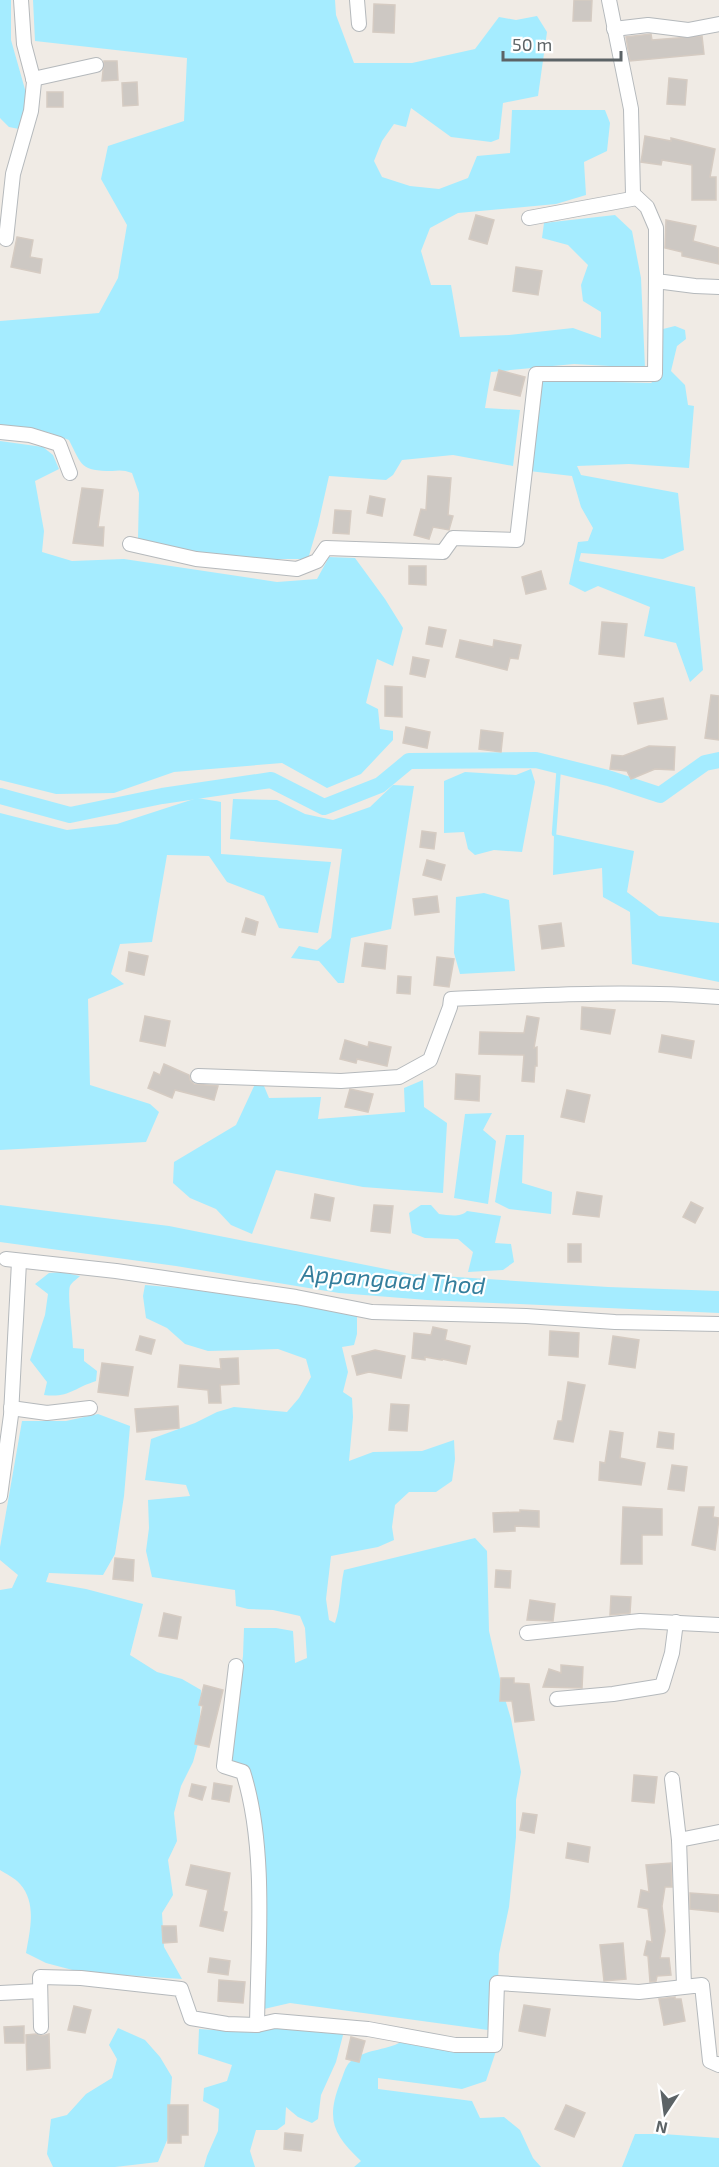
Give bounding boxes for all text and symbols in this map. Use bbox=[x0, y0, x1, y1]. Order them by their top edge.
scale bar bbox=[503, 24, 622, 62]
text: 50 m bbox=[512, 33, 552, 55]
water label: Appangaad Thod bbox=[299, 1258, 487, 1299]
north arrow bbox=[635, 2083, 695, 2143]
text: N bbox=[654, 2118, 669, 2139]

